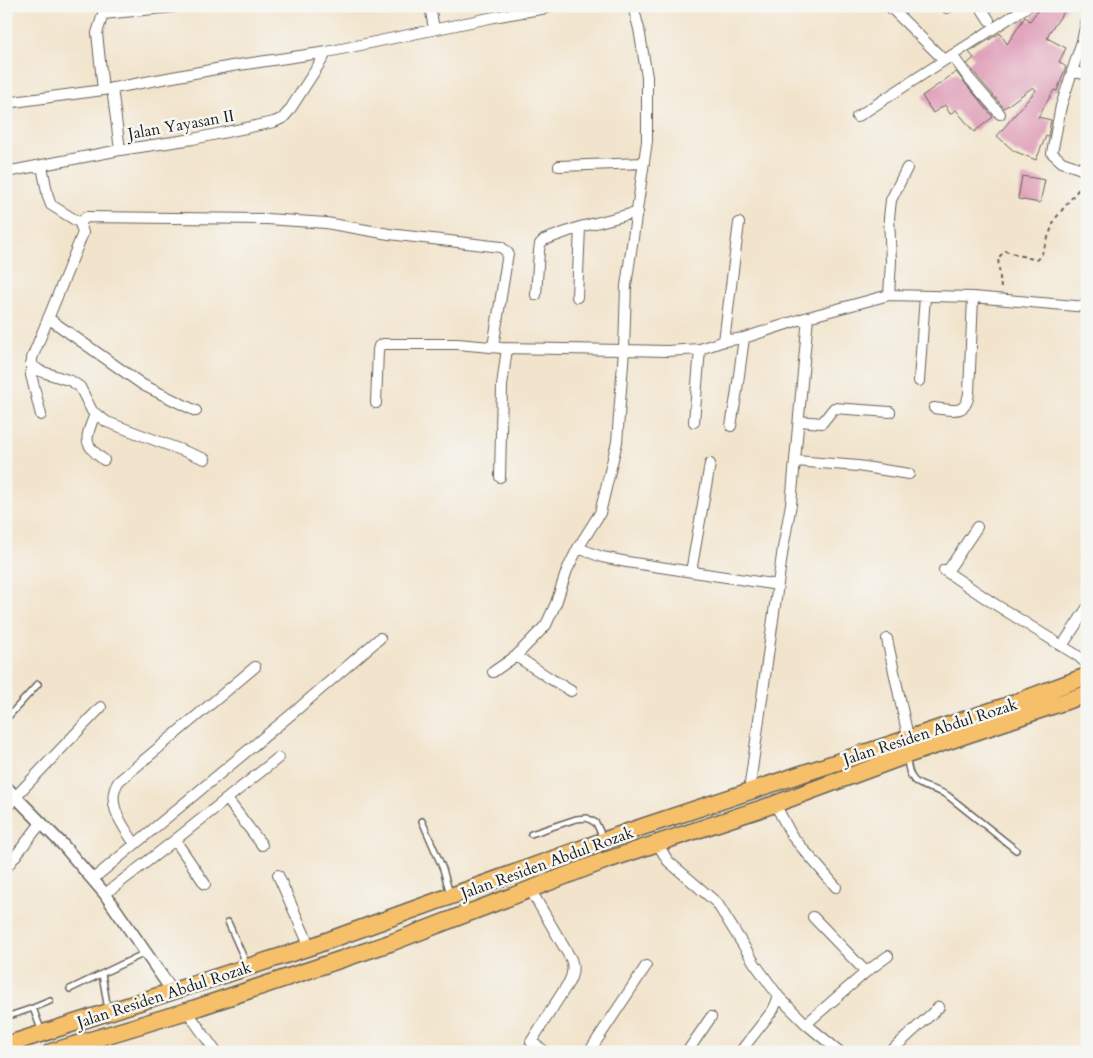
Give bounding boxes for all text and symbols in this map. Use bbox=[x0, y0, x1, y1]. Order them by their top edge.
street label: Jalan Yayasan II bbox=[124, 105, 236, 145]
street label: Jalan Residen Abdul Rozak bbox=[838, 693, 1021, 771]
street label: Jalan Residen Abdul Rozak bbox=[456, 821, 637, 905]
street label: Jalan Residen Abdul Rozak bbox=[72, 956, 255, 1034]

